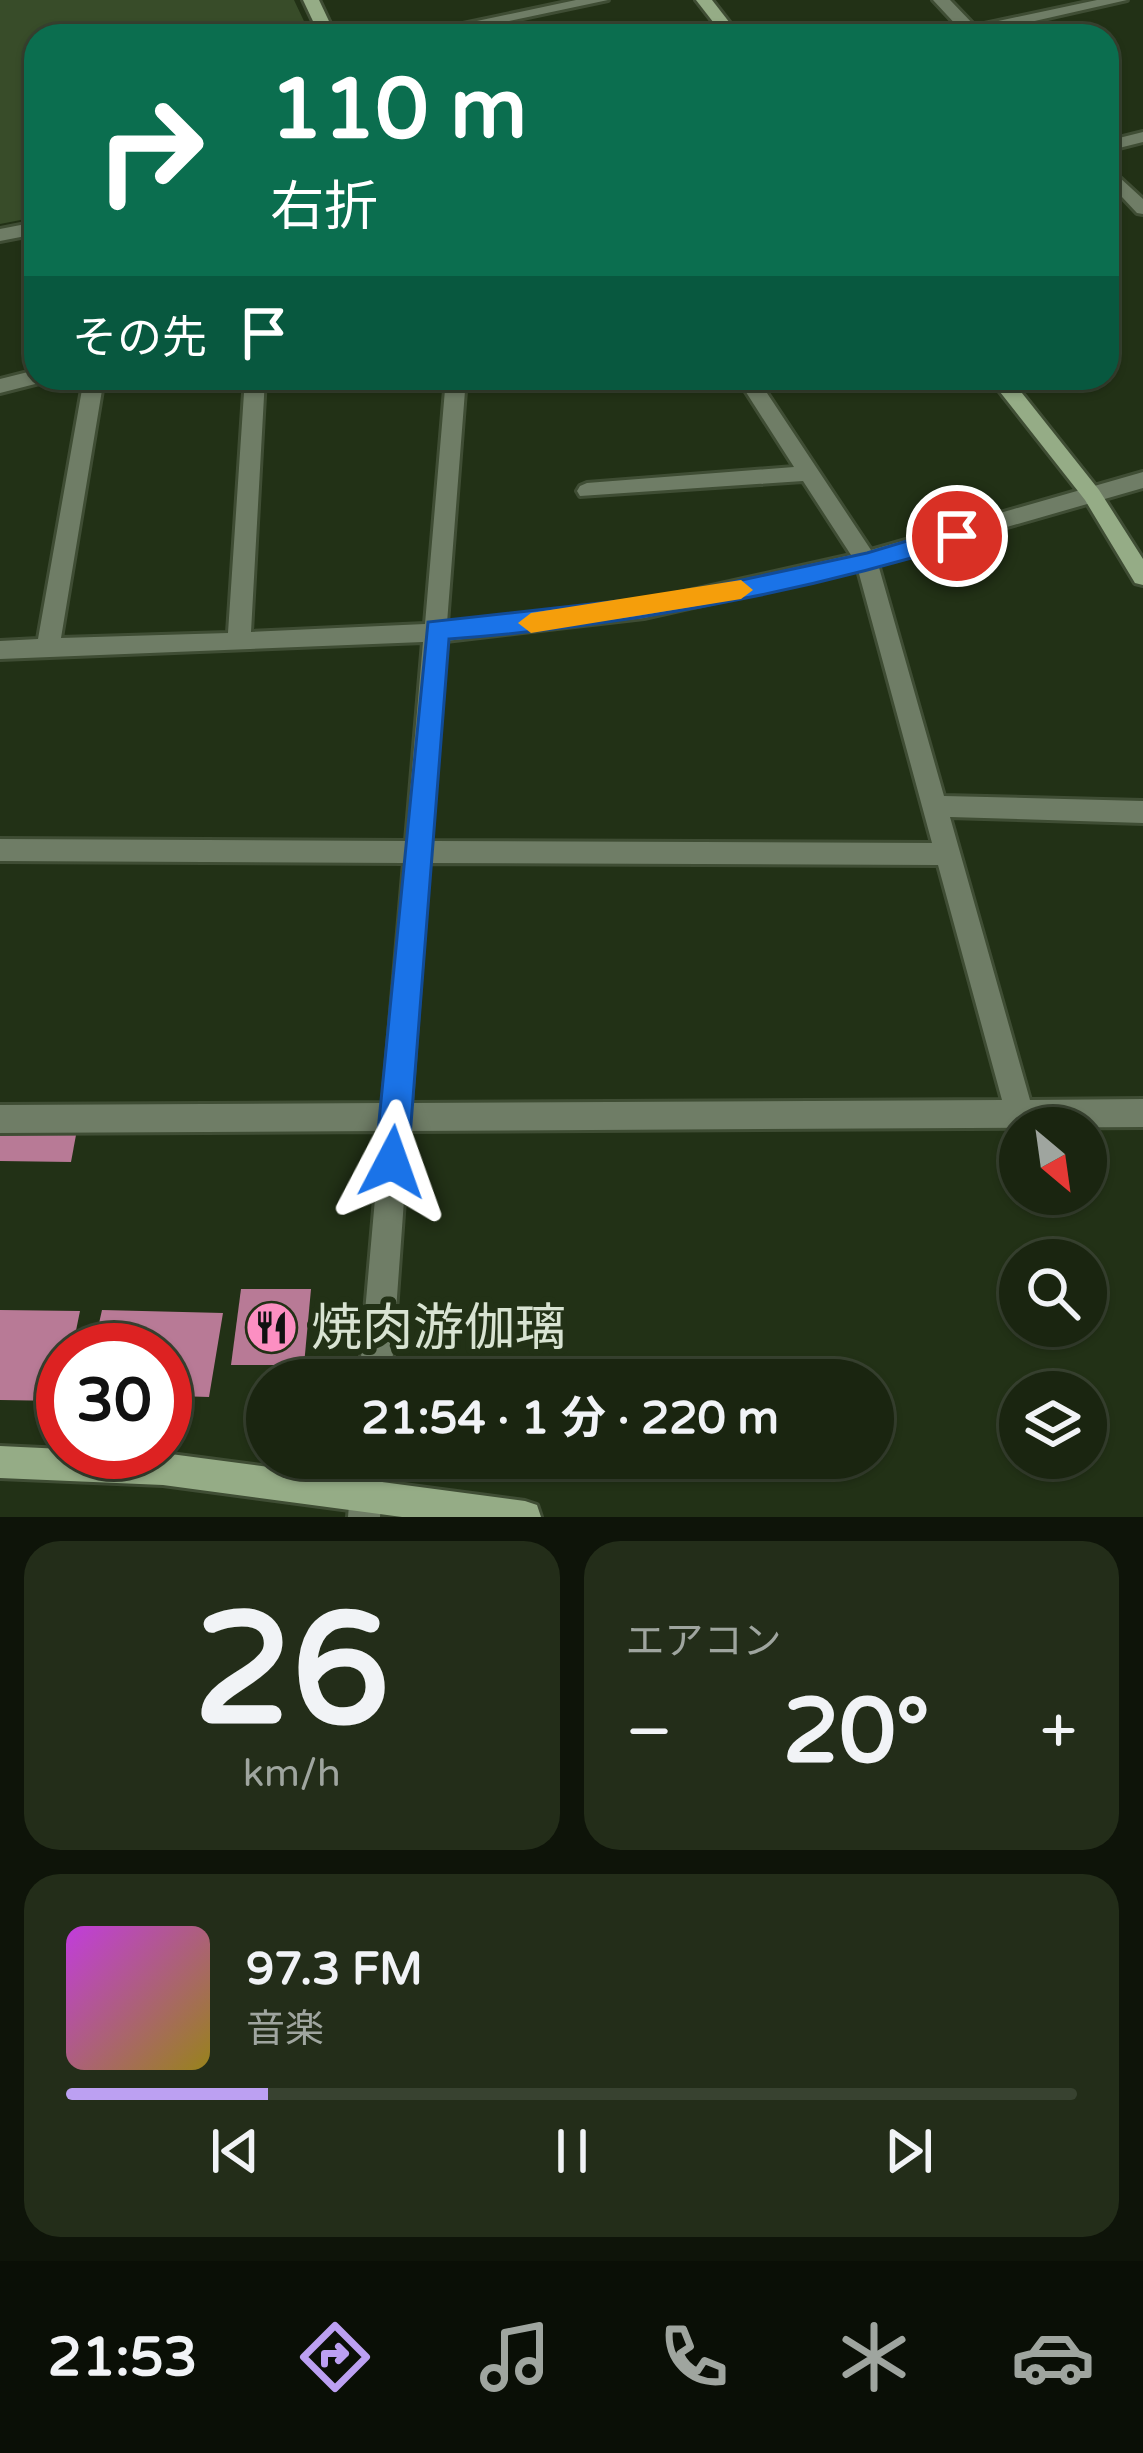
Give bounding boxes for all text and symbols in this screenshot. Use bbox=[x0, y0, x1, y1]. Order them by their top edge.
text: 110 m bbox=[270, 60, 527, 161]
icon: right bbox=[72, 72, 228, 228]
text: 右折 bbox=[270, 175, 378, 240]
icon: arrive bbox=[231, 300, 297, 366]
text: その先 bbox=[72, 312, 207, 366]
pin bbox=[906, 485, 1008, 587]
icon: arrive bbox=[924, 503, 990, 569]
position arrow bbox=[329, 1099, 455, 1225]
north arrow bbox=[999, 1107, 1107, 1215]
map controls bbox=[999, 1107, 1107, 1479]
button: search bbox=[999, 1239, 1107, 1347]
place label: 焼肉游伽璃 bbox=[311, 1298, 566, 1360]
restaurant icon: 焼肉游伽璃 bbox=[244, 1299, 300, 1355]
speed limit sign: 30 bbox=[36, 1323, 192, 1479]
button: layers bbox=[999, 1371, 1107, 1479]
text: 21:54 · 1 分 · 220 m bbox=[361, 1392, 779, 1446]
text: 26 bbox=[194, 1578, 390, 1766]
text: エアコン bbox=[626, 1618, 782, 1665]
text: 20° bbox=[783, 1678, 930, 1787]
text: − bbox=[626, 1692, 673, 1772]
text: + bbox=[1040, 1692, 1077, 1772]
text: km/h bbox=[243, 1750, 341, 1797]
text: 97.3 FM bbox=[246, 1943, 423, 1997]
text: 音楽 bbox=[246, 2006, 324, 2053]
icon: previous bbox=[202, 2118, 268, 2184]
icon: pause bbox=[539, 2118, 605, 2184]
icon: next bbox=[876, 2118, 942, 2184]
icon: directions bbox=[293, 2315, 377, 2399]
icon: music bbox=[473, 2315, 557, 2399]
icon: phone bbox=[652, 2315, 736, 2399]
icon: climate bbox=[832, 2315, 916, 2399]
icon: car bbox=[1011, 2315, 1095, 2399]
text: 21:53 bbox=[48, 2325, 197, 2390]

